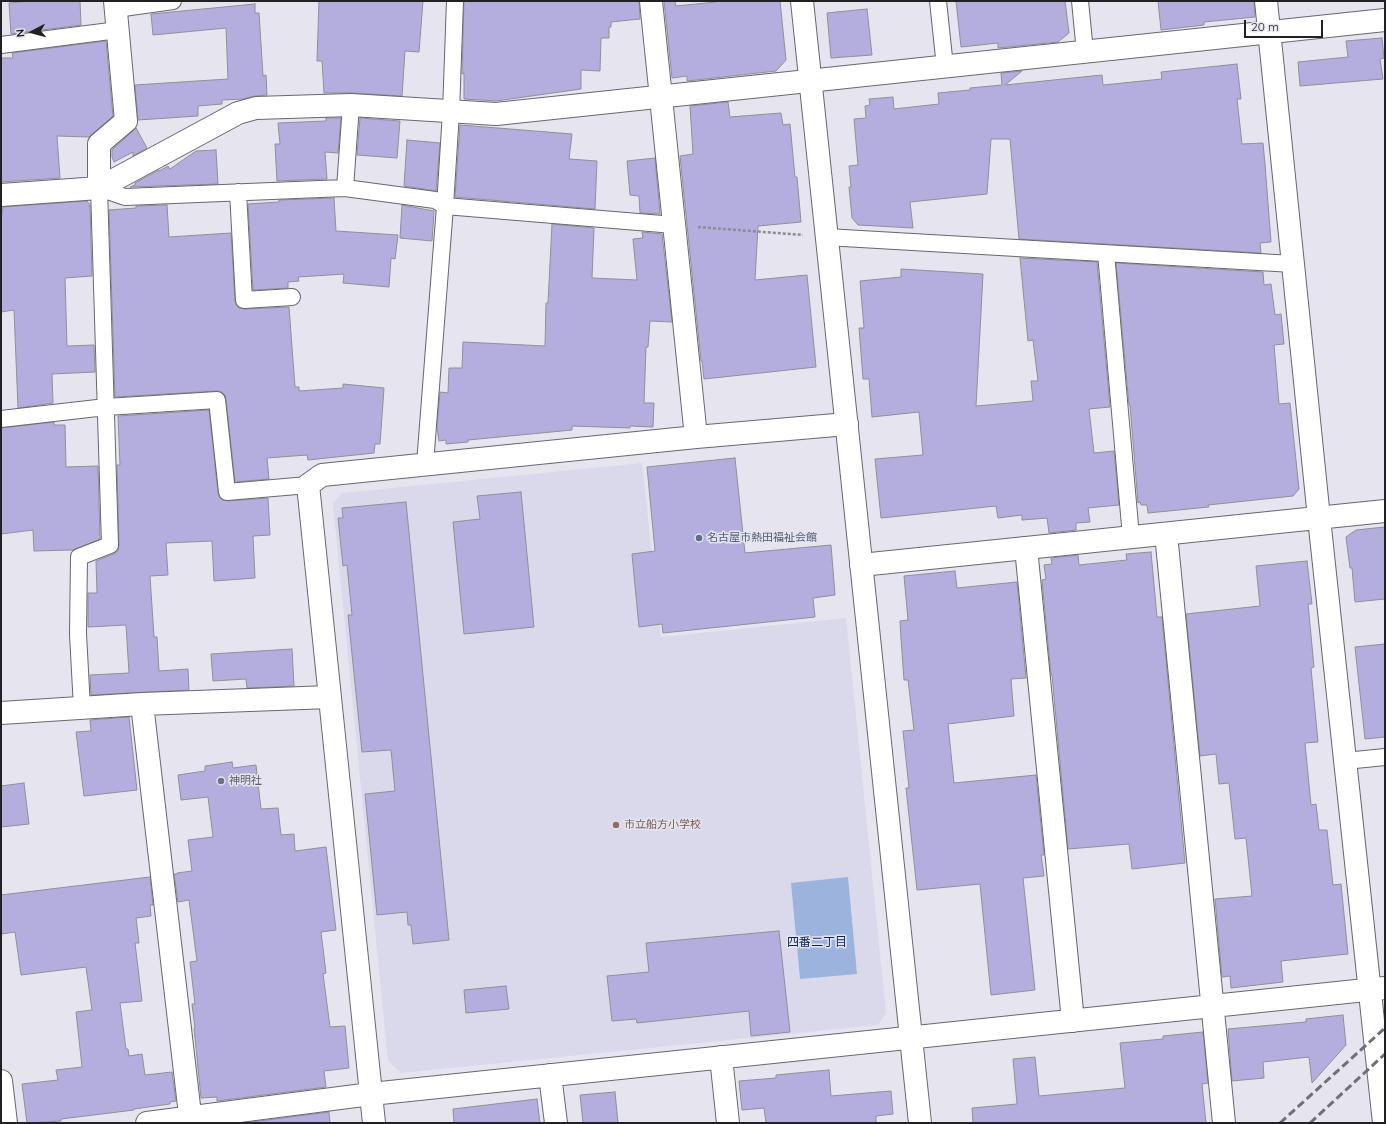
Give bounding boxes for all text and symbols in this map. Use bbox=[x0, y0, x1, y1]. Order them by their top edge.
north arrow bbox=[12, 12, 52, 52]
scale bar bbox=[1246, 12, 1325, 38]
text: 20 m bbox=[1251, 19, 1279, 34]
text: N bbox=[13, 28, 27, 38]
place label: 名古屋市熱田福祉会館 bbox=[707, 531, 817, 545]
marker: 名古屋市熱田福祉会館 bbox=[694, 533, 704, 543]
place label: 神明社 bbox=[229, 774, 262, 788]
marker: 神明社 bbox=[216, 776, 226, 786]
place label: 市立船方小学校 bbox=[624, 818, 701, 832]
marker: 市立船方小学校 bbox=[611, 820, 621, 830]
district label: 四番二丁目 bbox=[787, 935, 847, 949]

